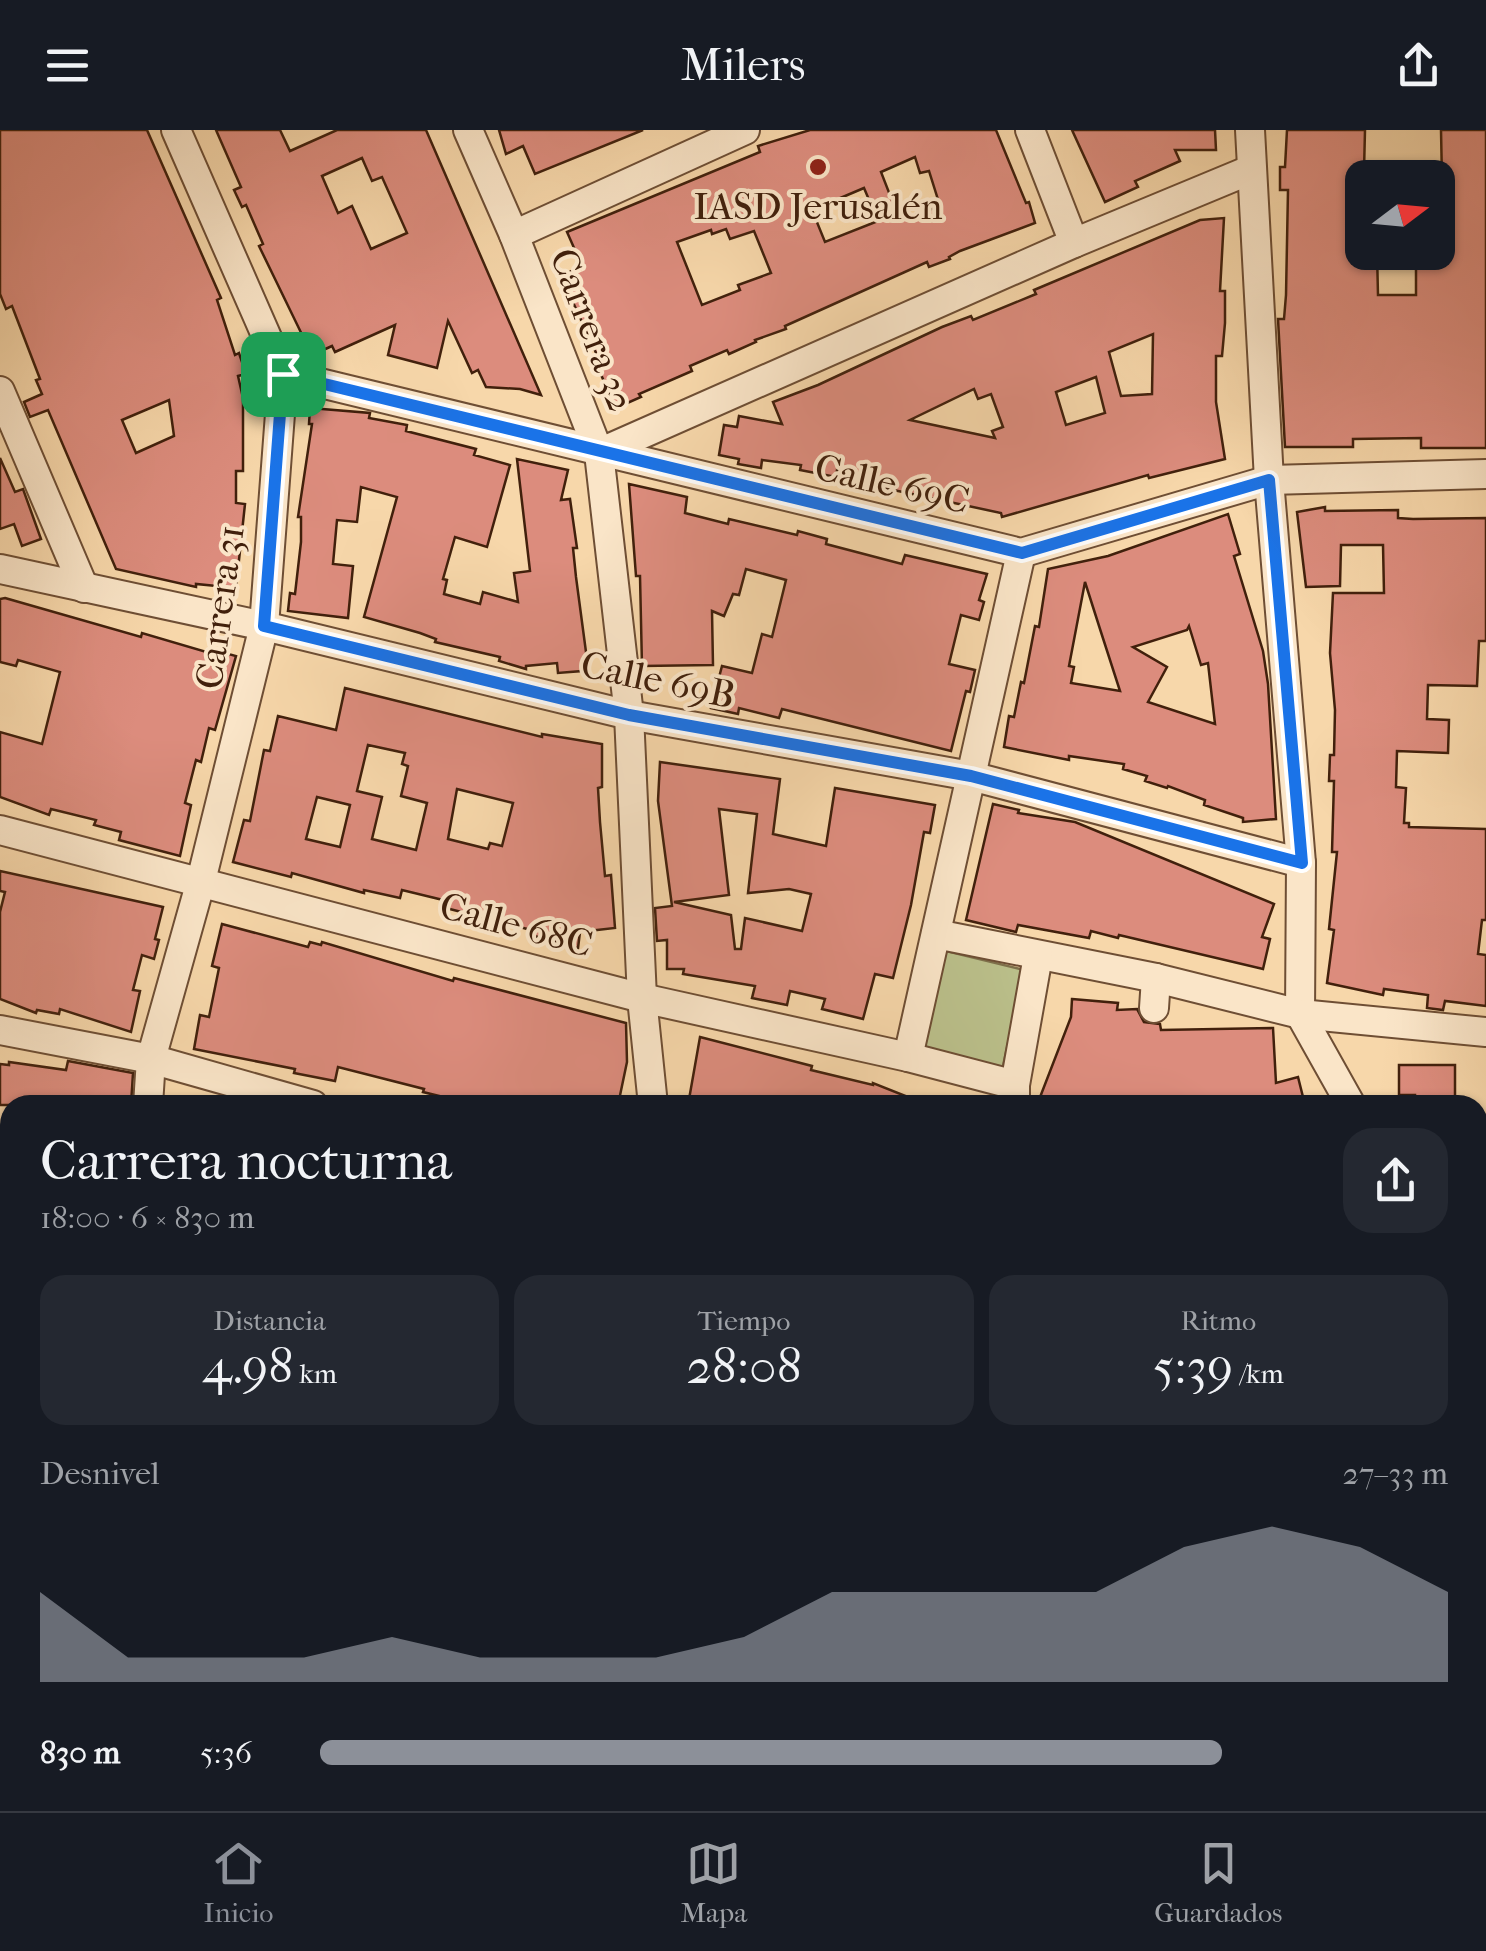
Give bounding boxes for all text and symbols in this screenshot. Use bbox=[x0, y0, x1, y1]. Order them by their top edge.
icon: menu bbox=[40, 38, 95, 93]
icon: share bbox=[1391, 38, 1446, 93]
text: Milers bbox=[681, 39, 805, 92]
marker: IASD Jerusalén bbox=[807, 156, 829, 178]
north arrow bbox=[1345, 160, 1455, 270]
map controls bbox=[1345, 160, 1455, 270]
place label: IASD Jerusalén bbox=[693, 184, 943, 229]
street label: Carrera 32 bbox=[540, 242, 644, 418]
pin bbox=[241, 332, 326, 417]
icon: arrive bbox=[256, 347, 311, 402]
street label: Calle 69C bbox=[810, 444, 974, 524]
street label: Carrera 31 bbox=[186, 522, 254, 692]
street label: Calle 69B bbox=[577, 642, 739, 718]
street label: Calle 68C bbox=[435, 883, 597, 967]
button: share bbox=[1343, 1128, 1448, 1233]
text: Carrera nocturna bbox=[40, 1129, 452, 1193]
text: 18:00 · 6 × 830 m bbox=[40, 1199, 255, 1236]
text: Distancia bbox=[213, 1304, 326, 1337]
text: Tiempo bbox=[698, 1304, 790, 1337]
text: Ritmo bbox=[1180, 1304, 1256, 1337]
text: 4.98 bbox=[202, 1337, 293, 1396]
text: 28:08 bbox=[686, 1337, 802, 1396]
text: 5:39 bbox=[1153, 1337, 1233, 1396]
text: km bbox=[293, 1357, 337, 1390]
text: /km bbox=[1233, 1357, 1284, 1390]
text: Desnivel bbox=[40, 1455, 160, 1492]
text: 27–33 m bbox=[1342, 1455, 1448, 1492]
text: 830 m bbox=[40, 1734, 120, 1771]
text: 5:36 bbox=[200, 1734, 252, 1771]
tab: Inicio bbox=[204, 1836, 273, 1929]
tab: Mapa bbox=[680, 1836, 747, 1929]
tab: Guardados bbox=[1154, 1836, 1282, 1929]

